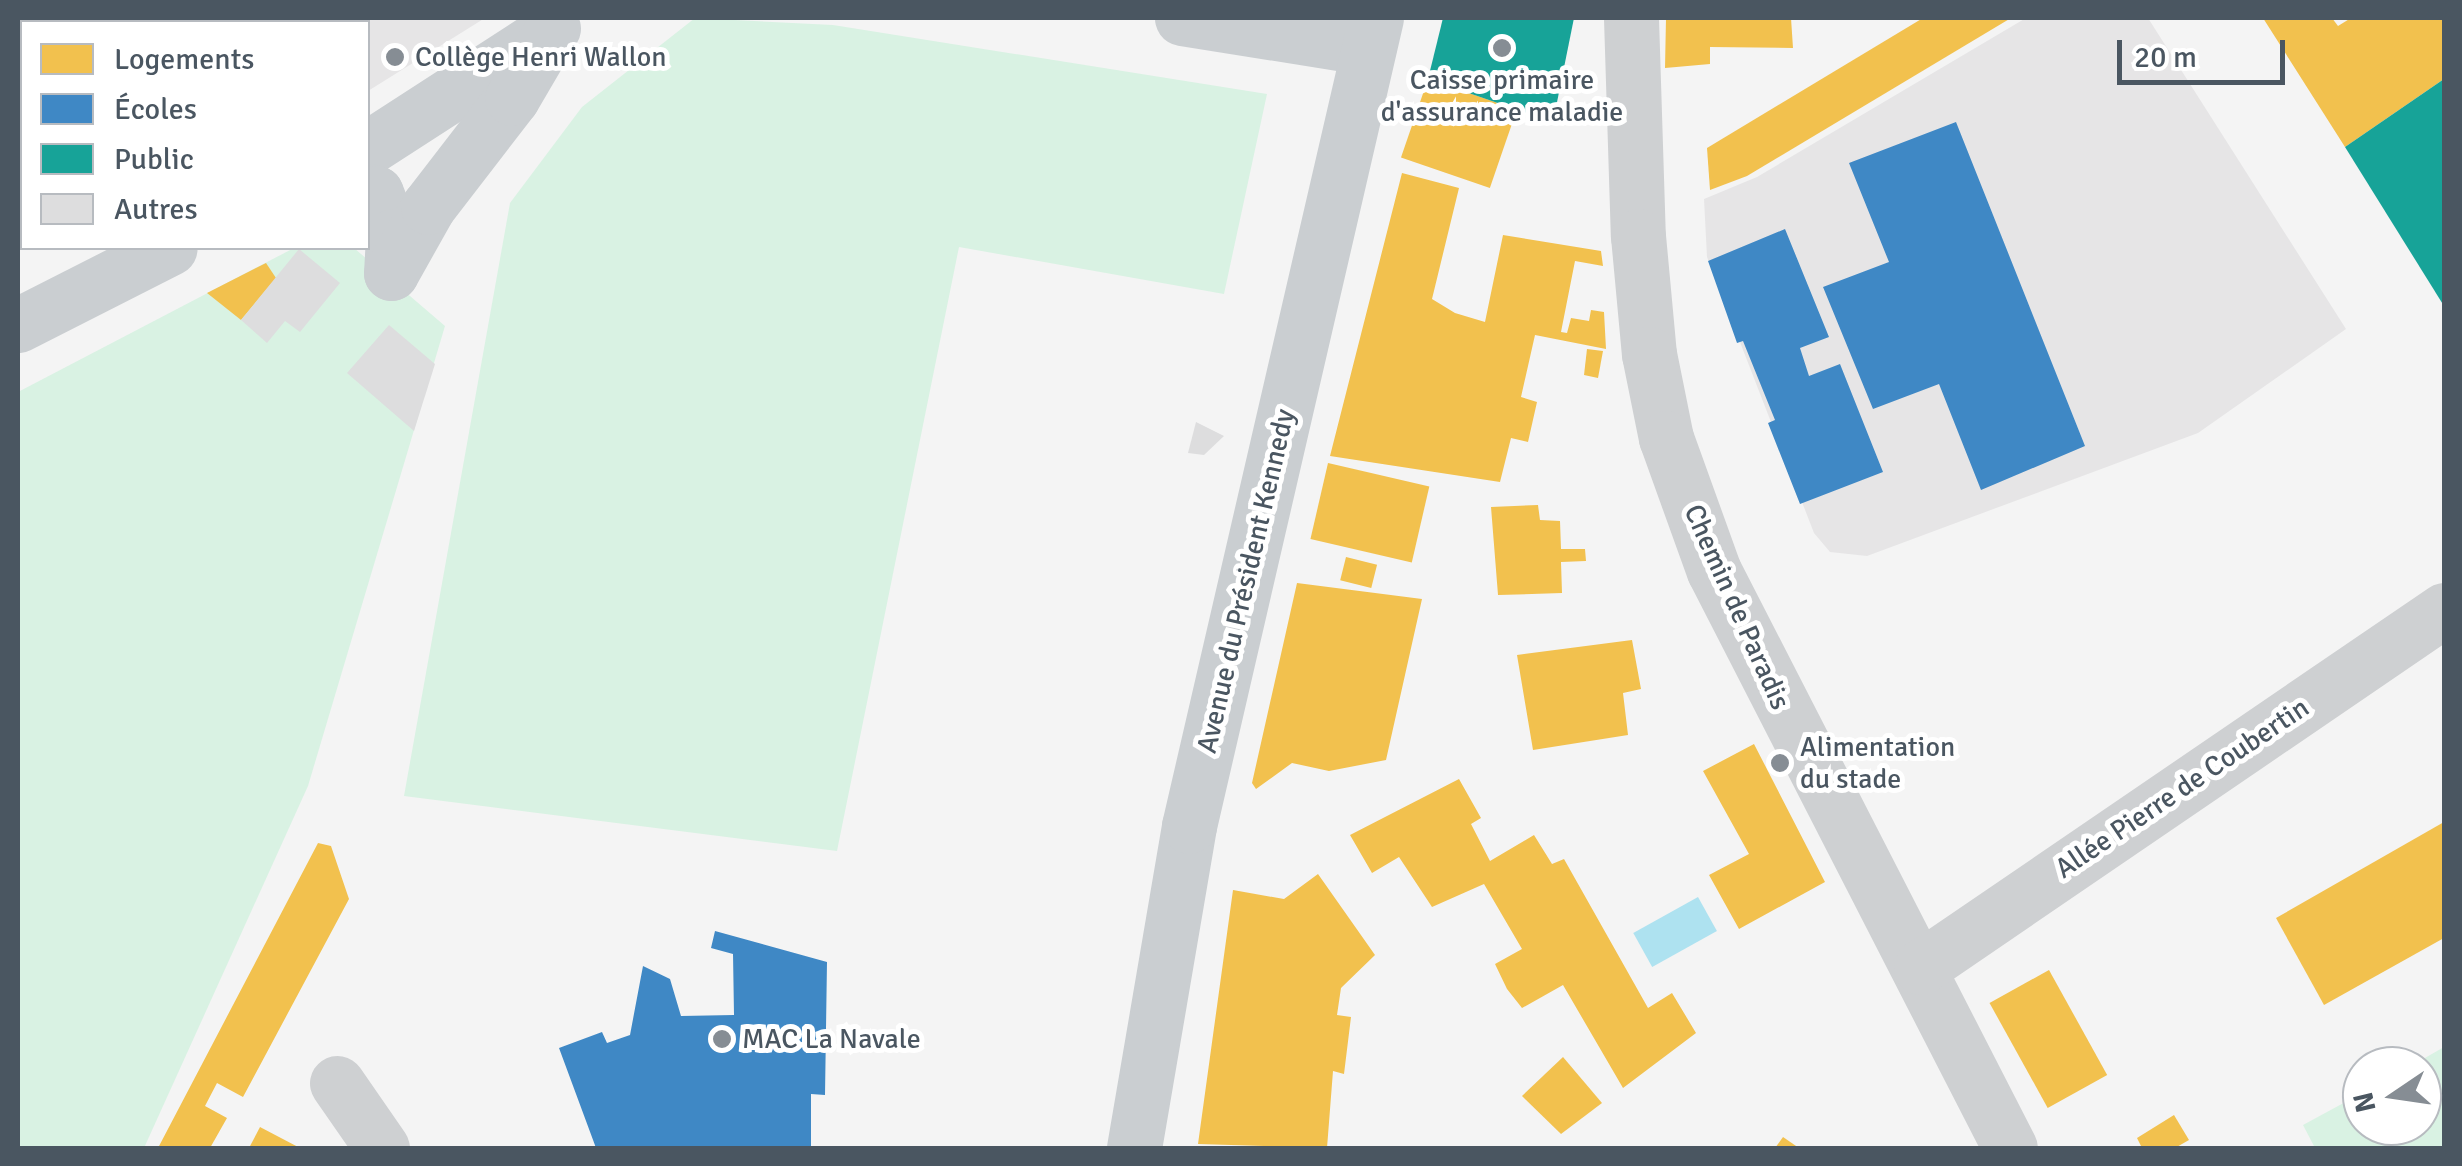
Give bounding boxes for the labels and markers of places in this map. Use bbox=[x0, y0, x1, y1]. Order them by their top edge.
marker: Caisse primaire d'assurance maladie bbox=[1491, 37, 1513, 59]
place label: Collège Henri Wallon bbox=[415, 40, 666, 74]
marker: Collège Henri Wallon bbox=[384, 46, 406, 68]
place label: Caisse primaire d'assurance maladie bbox=[1381, 63, 1623, 129]
place label: Alimentation du stade bbox=[1800, 730, 1955, 796]
marker: Alimentation du stade bbox=[1769, 752, 1791, 774]
place label: MAC La Navale bbox=[742, 1022, 921, 1056]
marker: MAC La Navale bbox=[711, 1028, 733, 1050]

